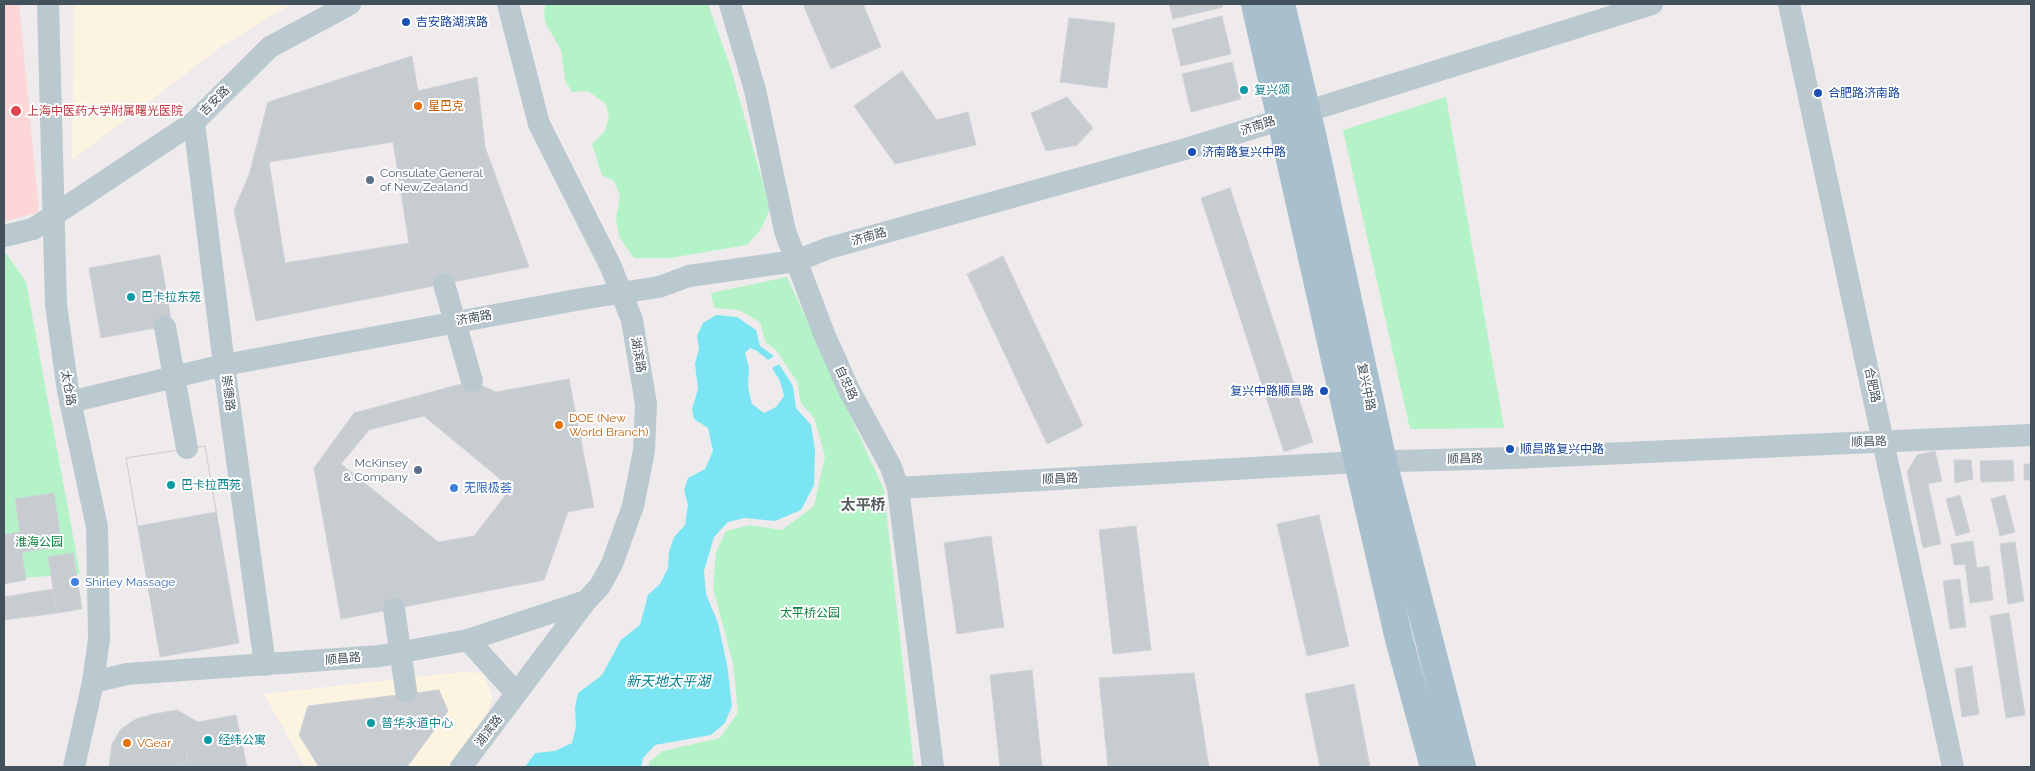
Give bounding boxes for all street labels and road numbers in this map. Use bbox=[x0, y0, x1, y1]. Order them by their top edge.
street label: 吉安路 bbox=[197, 83, 233, 119]
street label: 济南路 bbox=[1239, 114, 1277, 138]
street label: 济南路 bbox=[850, 225, 888, 249]
street label: 济南路 bbox=[455, 308, 493, 328]
street label: 湖滨路 bbox=[628, 336, 648, 374]
street label: 复兴中路 bbox=[1354, 362, 1378, 412]
street label: 自忠路 bbox=[832, 364, 860, 402]
street label: 合肥路 bbox=[1861, 366, 1883, 404]
street label: 太仓路 bbox=[58, 369, 78, 407]
street label: 崇德路 bbox=[219, 374, 237, 412]
street label: 顺昌路 bbox=[1851, 434, 1887, 450]
street label: 顺昌路 bbox=[1447, 451, 1483, 467]
street label: 顺昌路 bbox=[1042, 471, 1078, 487]
street label: 顺昌路 bbox=[324, 650, 362, 668]
street label: 湖滨路 bbox=[472, 712, 506, 750]

